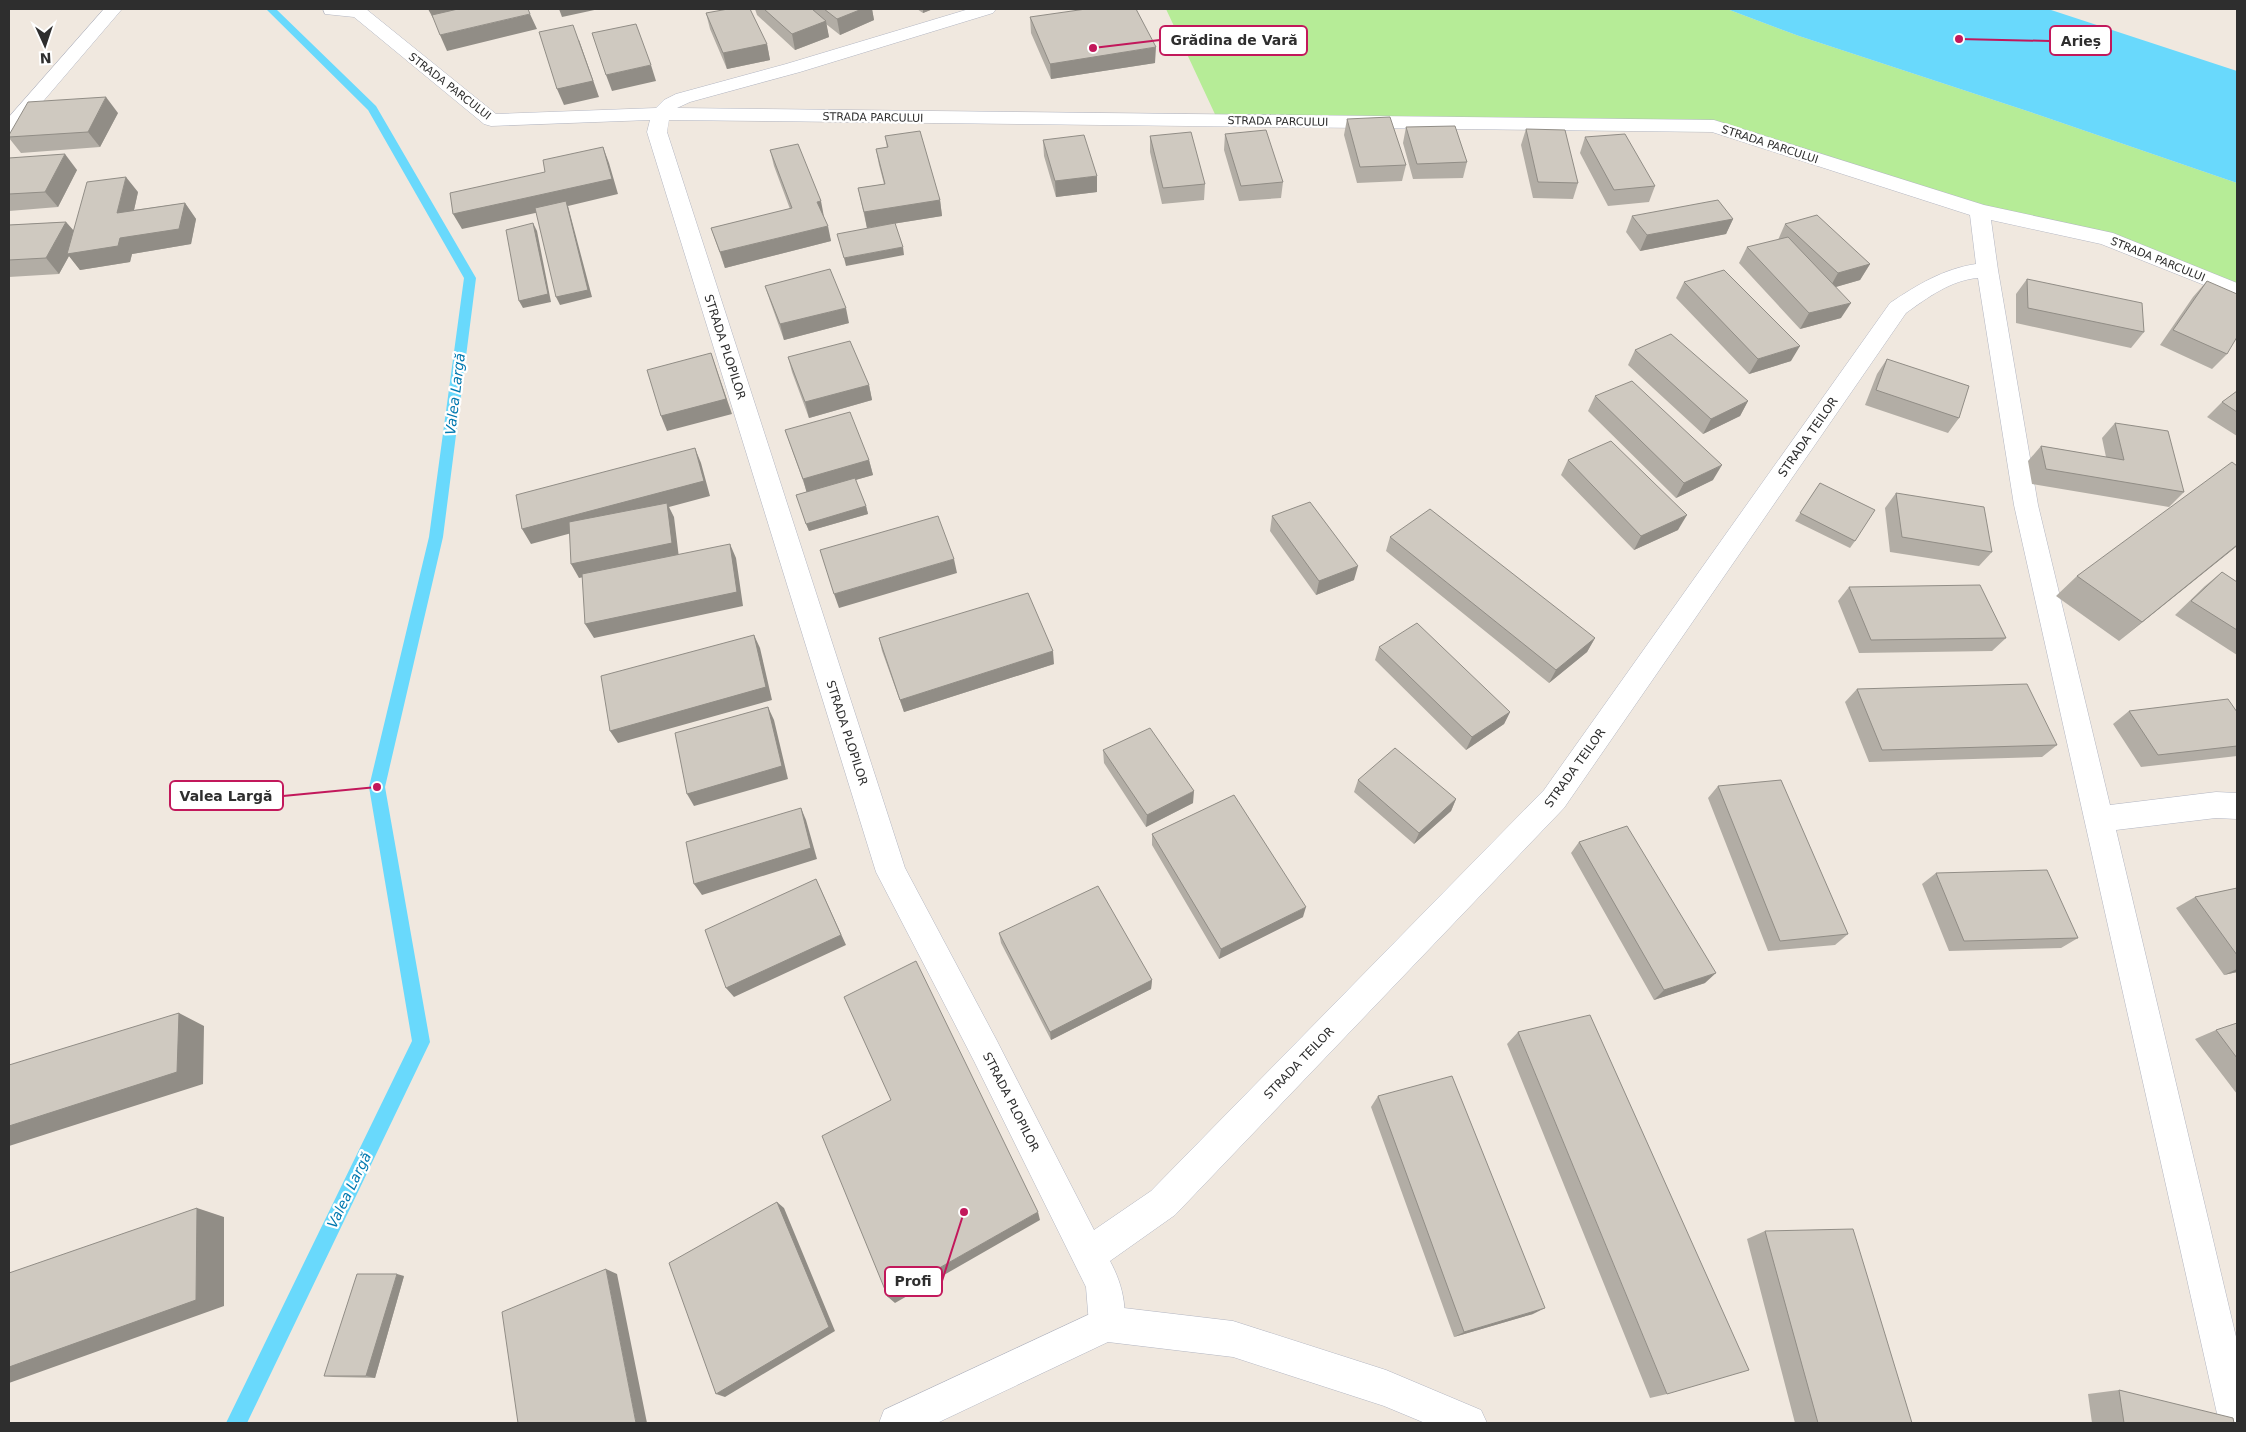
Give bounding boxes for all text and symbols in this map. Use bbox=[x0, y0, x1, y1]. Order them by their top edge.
north arrow bbox=[20, 20, 70, 70]
callout: Grădina de Vară bbox=[1160, 26, 1307, 55]
callout: Arieș bbox=[2050, 26, 2111, 55]
text: Grădina de Vară bbox=[1170, 32, 1298, 48]
text: Arieș bbox=[2061, 33, 2101, 50]
text: N bbox=[39, 50, 52, 66]
street label: STRADA PARCULUI bbox=[406, 50, 493, 123]
street label: STRADA PARCULUI bbox=[822, 110, 924, 125]
street label: STRADA PARCULUI bbox=[1227, 114, 1329, 129]
street label: STRADA PARCULUI bbox=[1720, 123, 1820, 166]
street label: STRADA PARCULUI bbox=[2109, 235, 2207, 284]
street label: STRADA PLOPILOR bbox=[701, 293, 749, 401]
water label: Valea Largă bbox=[442, 352, 468, 436]
street label: STRADA TEILOR bbox=[1775, 394, 1841, 480]
street label: STRADA PLOPILOR bbox=[823, 679, 871, 787]
street label: STRADA TEILOR bbox=[1542, 726, 1608, 810]
callout: Valea Largă bbox=[170, 781, 283, 810]
text: Valea Largă bbox=[180, 788, 272, 804]
street label: STRADA TEILOR bbox=[1261, 1024, 1337, 1102]
street label: STRADA PLOPILOR bbox=[980, 1050, 1042, 1154]
water label: Valea Largă bbox=[324, 1149, 374, 1231]
callout: Profi bbox=[885, 1267, 942, 1296]
text: Profi bbox=[894, 1273, 932, 1289]

